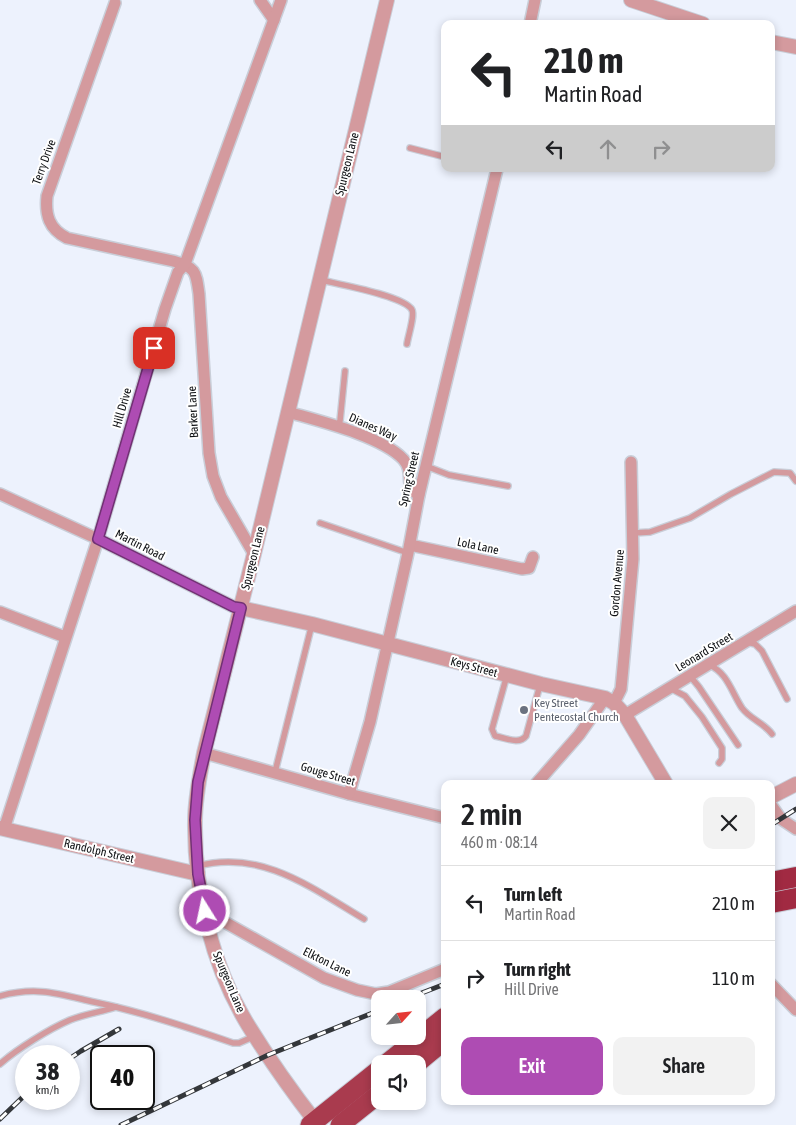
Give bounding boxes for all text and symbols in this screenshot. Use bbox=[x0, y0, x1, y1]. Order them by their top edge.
icon: left bbox=[461, 40, 526, 105]
text: 210 m bbox=[544, 40, 623, 80]
text: Martin Road bbox=[544, 81, 642, 107]
street label: Spurgeon Lane bbox=[332, 131, 362, 197]
icon: left bbox=[541, 135, 569, 163]
icon: ahead bbox=[594, 135, 622, 163]
icon: right bbox=[647, 135, 675, 163]
street label: Terry Drive bbox=[29, 138, 59, 186]
pin bbox=[133, 327, 175, 369]
icon: arrive bbox=[140, 334, 168, 362]
street label: Hill Drive bbox=[110, 386, 134, 430]
street label: Barker Lane bbox=[185, 386, 201, 438]
street label: Dianes Way bbox=[347, 410, 399, 444]
street label: Spring Street bbox=[396, 450, 422, 508]
street label: Spurgeon Lane bbox=[238, 525, 268, 591]
street label: Martin Road bbox=[113, 527, 167, 563]
street label: Lola Lane bbox=[456, 535, 500, 557]
street label: Gordon Avenue bbox=[607, 549, 627, 617]
street label: Leonard Street bbox=[673, 629, 736, 675]
street label: Keys Street bbox=[449, 654, 500, 680]
place label: Key Street Pentecostal Church bbox=[534, 696, 619, 724]
marker: Key Street Pentecostal Church bbox=[518, 704, 530, 716]
street label: Gouge Street bbox=[299, 760, 357, 789]
text: 2 min bbox=[461, 797, 522, 831]
button: close bbox=[703, 797, 755, 849]
text: 460 m · 08:14 bbox=[461, 833, 538, 851]
street label: Randolph Street bbox=[63, 836, 136, 866]
text: Turn left bbox=[504, 883, 562, 905]
position arrow bbox=[178, 884, 230, 936]
icon: left bbox=[461, 889, 489, 917]
text: 210 m bbox=[712, 892, 755, 914]
text: Martin Road bbox=[504, 905, 576, 923]
street label: Elkton Lane bbox=[301, 944, 353, 980]
street label: Spurgeon Lane bbox=[210, 950, 248, 1014]
text: Turn right bbox=[504, 958, 571, 980]
icon: right bbox=[461, 964, 489, 992]
text: 110 m bbox=[712, 967, 755, 989]
text: Hill Drive bbox=[504, 980, 559, 998]
north arrow bbox=[371, 990, 426, 1045]
map controls bbox=[371, 990, 426, 1110]
button: Exit bbox=[461, 1037, 603, 1095]
button: Share bbox=[613, 1037, 755, 1095]
speed limit sign: 40 bbox=[90, 1045, 155, 1110]
button: sound bbox=[371, 1055, 426, 1110]
text: 38 bbox=[36, 1057, 59, 1085]
text: km/h bbox=[36, 1083, 59, 1097]

